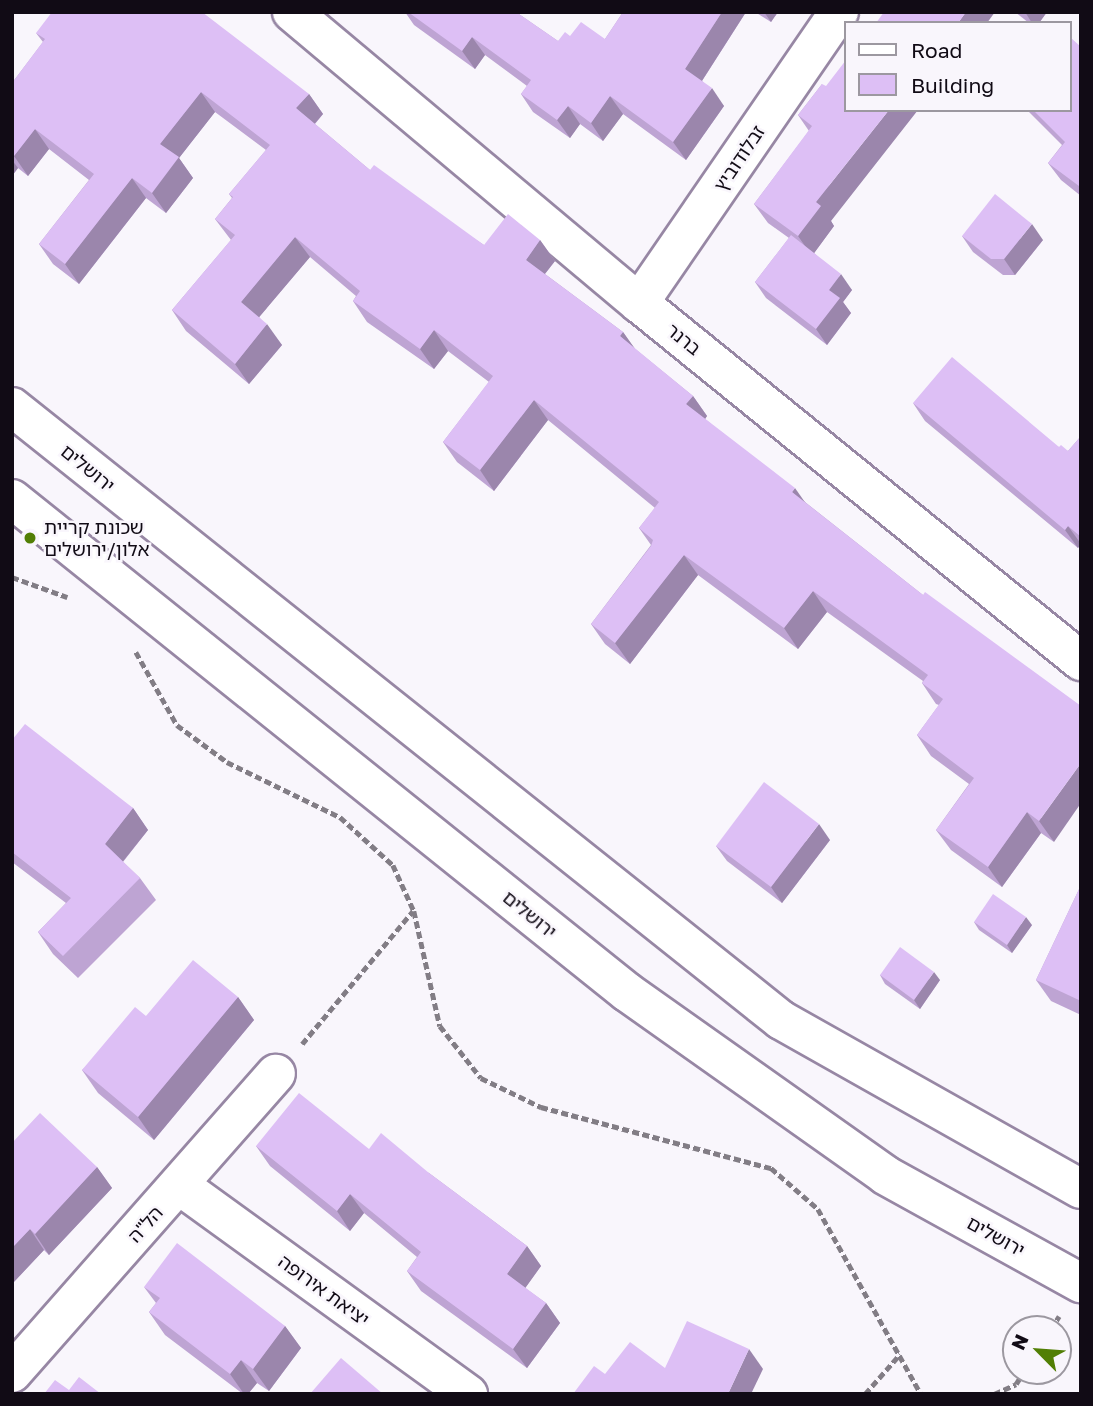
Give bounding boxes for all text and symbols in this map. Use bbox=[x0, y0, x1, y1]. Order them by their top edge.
legend bbox=[844, 21, 1072, 112]
text: Road bbox=[911, 37, 962, 63]
text: Building bbox=[911, 72, 994, 98]
street label: זבלודוביץ bbox=[709, 121, 769, 195]
street label: ברנר bbox=[662, 318, 706, 360]
street label: ירושלים bbox=[56, 439, 120, 497]
place label: שכונת קריית אלון/ירושלים bbox=[44, 516, 150, 560]
marker: שכונת קריית אלון/ירושלים bbox=[22, 530, 38, 546]
street label: ירושלים bbox=[498, 885, 562, 943]
street label: הל"ה bbox=[123, 1201, 167, 1247]
street label: ירושלים bbox=[963, 1211, 1029, 1261]
street label: יציאת אירופה bbox=[274, 1249, 374, 1331]
north arrow bbox=[1002, 1315, 1072, 1385]
text: N bbox=[1006, 1330, 1033, 1353]

